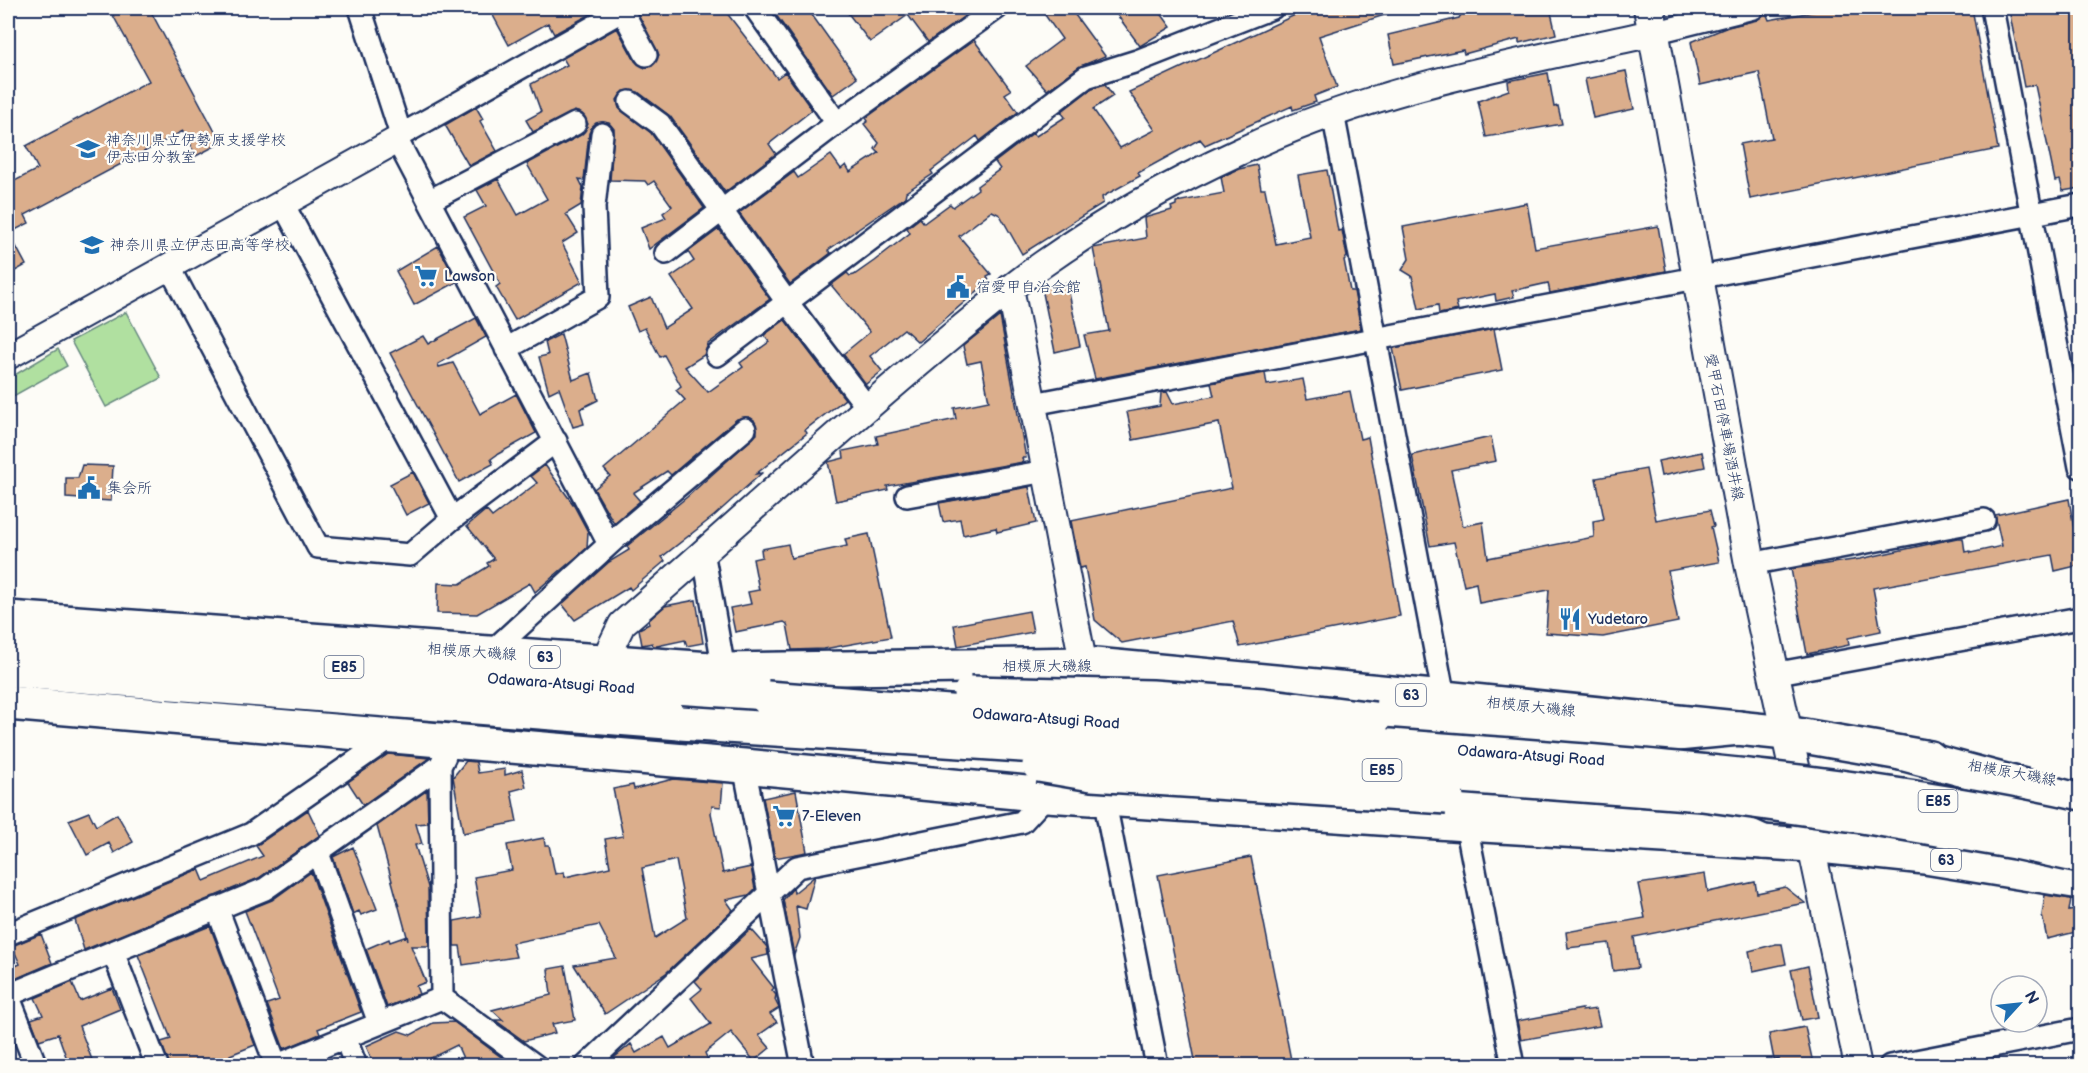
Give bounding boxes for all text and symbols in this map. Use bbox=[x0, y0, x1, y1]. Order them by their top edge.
place label: 神奈川県立伊勢原支援学校 伊志田分教室 bbox=[106, 131, 286, 167]
school or university icon: 神奈川県立伊勢原支援学校 伊志田分教室 bbox=[75, 136, 101, 162]
school or university icon: 神奈川県立伊志田高等学校 bbox=[79, 232, 105, 258]
place label: 神奈川県立伊志田高等学校 bbox=[110, 236, 290, 255]
supermarket icon: Lawson bbox=[413, 263, 439, 289]
place label: Lawson bbox=[444, 267, 495, 286]
public building icon: 宿愛甲自治会館 bbox=[945, 274, 971, 300]
place label: 宿愛甲自治会館 bbox=[976, 278, 1081, 297]
street label: 愛甲石田停車場酒井線 bbox=[1700, 352, 1748, 502]
public building icon: 集会所 bbox=[76, 475, 102, 501]
place label: 集会所 bbox=[107, 479, 152, 498]
restaurant icon: Yudetaro bbox=[1557, 606, 1583, 632]
place label: Yudetaro bbox=[1587, 610, 1648, 629]
street label: 相模原大磯線 bbox=[426, 639, 518, 665]
road number: 63 bbox=[530, 646, 560, 668]
road number: E85 bbox=[324, 656, 364, 678]
street label: 相模原大磯線 bbox=[1002, 657, 1092, 676]
street label: Odawara-Atsugi Road bbox=[487, 669, 635, 699]
road number: 63 bbox=[1396, 684, 1426, 706]
street label: 相模原大磯線 bbox=[1485, 693, 1577, 721]
street label: Odawara-Atsugi Road bbox=[972, 704, 1120, 734]
street label: Odawara-Atsugi Road bbox=[1457, 741, 1605, 771]
street label: 相模原大磯線 bbox=[1966, 756, 2058, 790]
road number: E85 bbox=[1362, 759, 1402, 781]
road number: E85 bbox=[1918, 790, 1958, 812]
supermarket icon: 7-Eleven bbox=[771, 803, 797, 829]
place label: 7-Eleven bbox=[802, 807, 861, 826]
road number: 63 bbox=[1931, 849, 1961, 871]
north arrow bbox=[1989, 974, 2049, 1034]
text: N bbox=[2020, 988, 2042, 1008]

